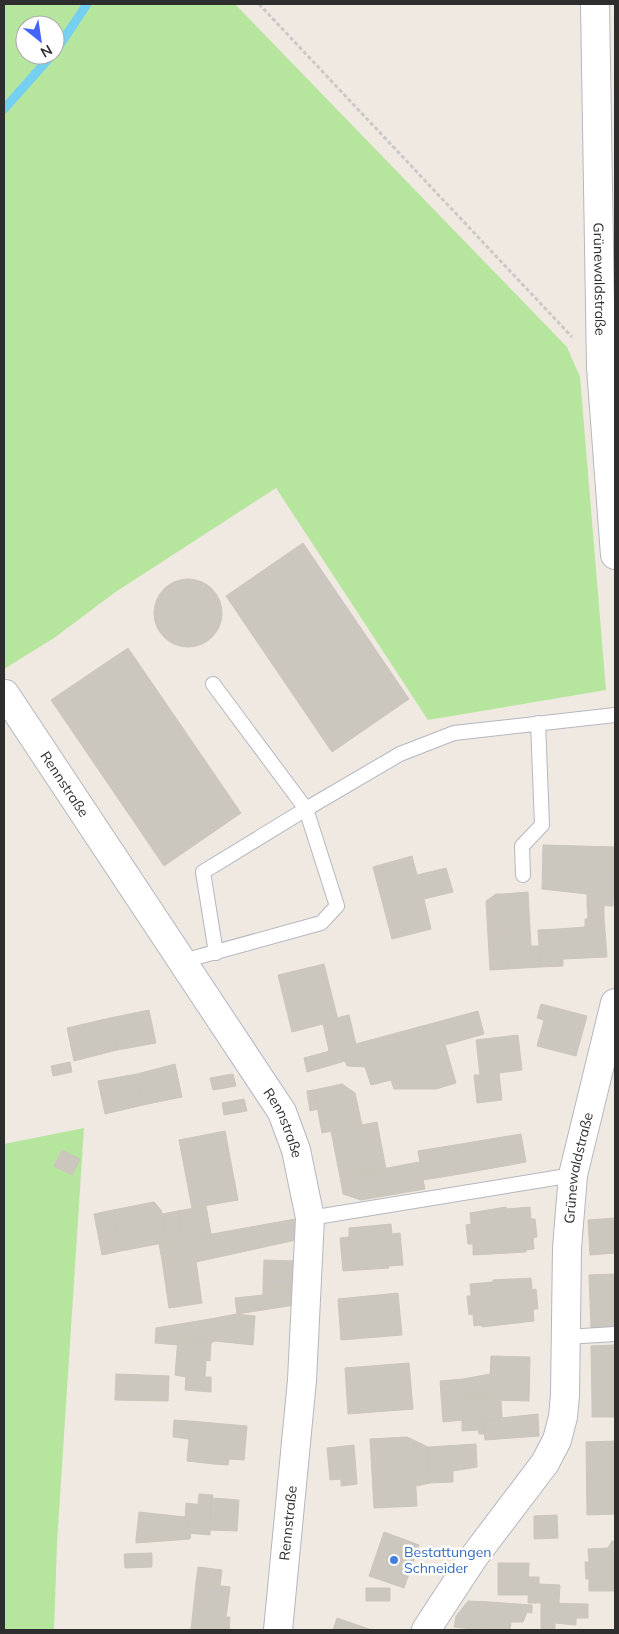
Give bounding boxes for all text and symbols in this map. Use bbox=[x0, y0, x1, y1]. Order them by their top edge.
north arrow bbox=[15, 15, 65, 65]
text: N bbox=[37, 41, 56, 62]
street label: Grünewaldstraße bbox=[590, 222, 609, 336]
street label: Rennstraße bbox=[36, 748, 93, 820]
street label: Rennstraße bbox=[260, 1084, 306, 1159]
street label: Grünewaldstraße bbox=[560, 1110, 597, 1224]
street label: Rennstraße bbox=[275, 1485, 301, 1561]
place label: Bestattungen Schneider bbox=[404, 1543, 491, 1577]
marker: Bestattungen Schneider bbox=[388, 1554, 400, 1566]

